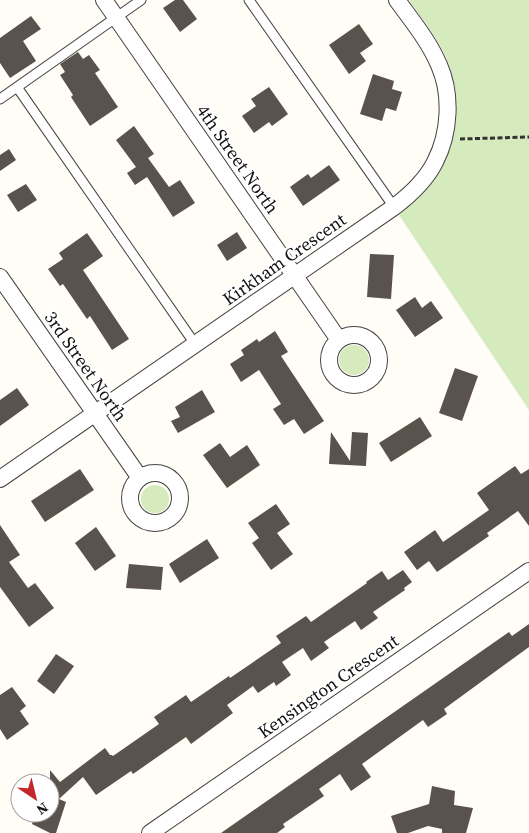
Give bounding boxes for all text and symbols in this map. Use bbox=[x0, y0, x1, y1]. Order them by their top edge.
street label: 4th Street North bbox=[191, 99, 285, 219]
street label: Kirkham Crescent bbox=[217, 207, 351, 311]
street label: 3rd Street North bbox=[39, 306, 133, 426]
street label: Kensington Crescent bbox=[253, 628, 403, 744]
north arrow bbox=[10, 773, 60, 823]
text: N bbox=[33, 798, 52, 820]

